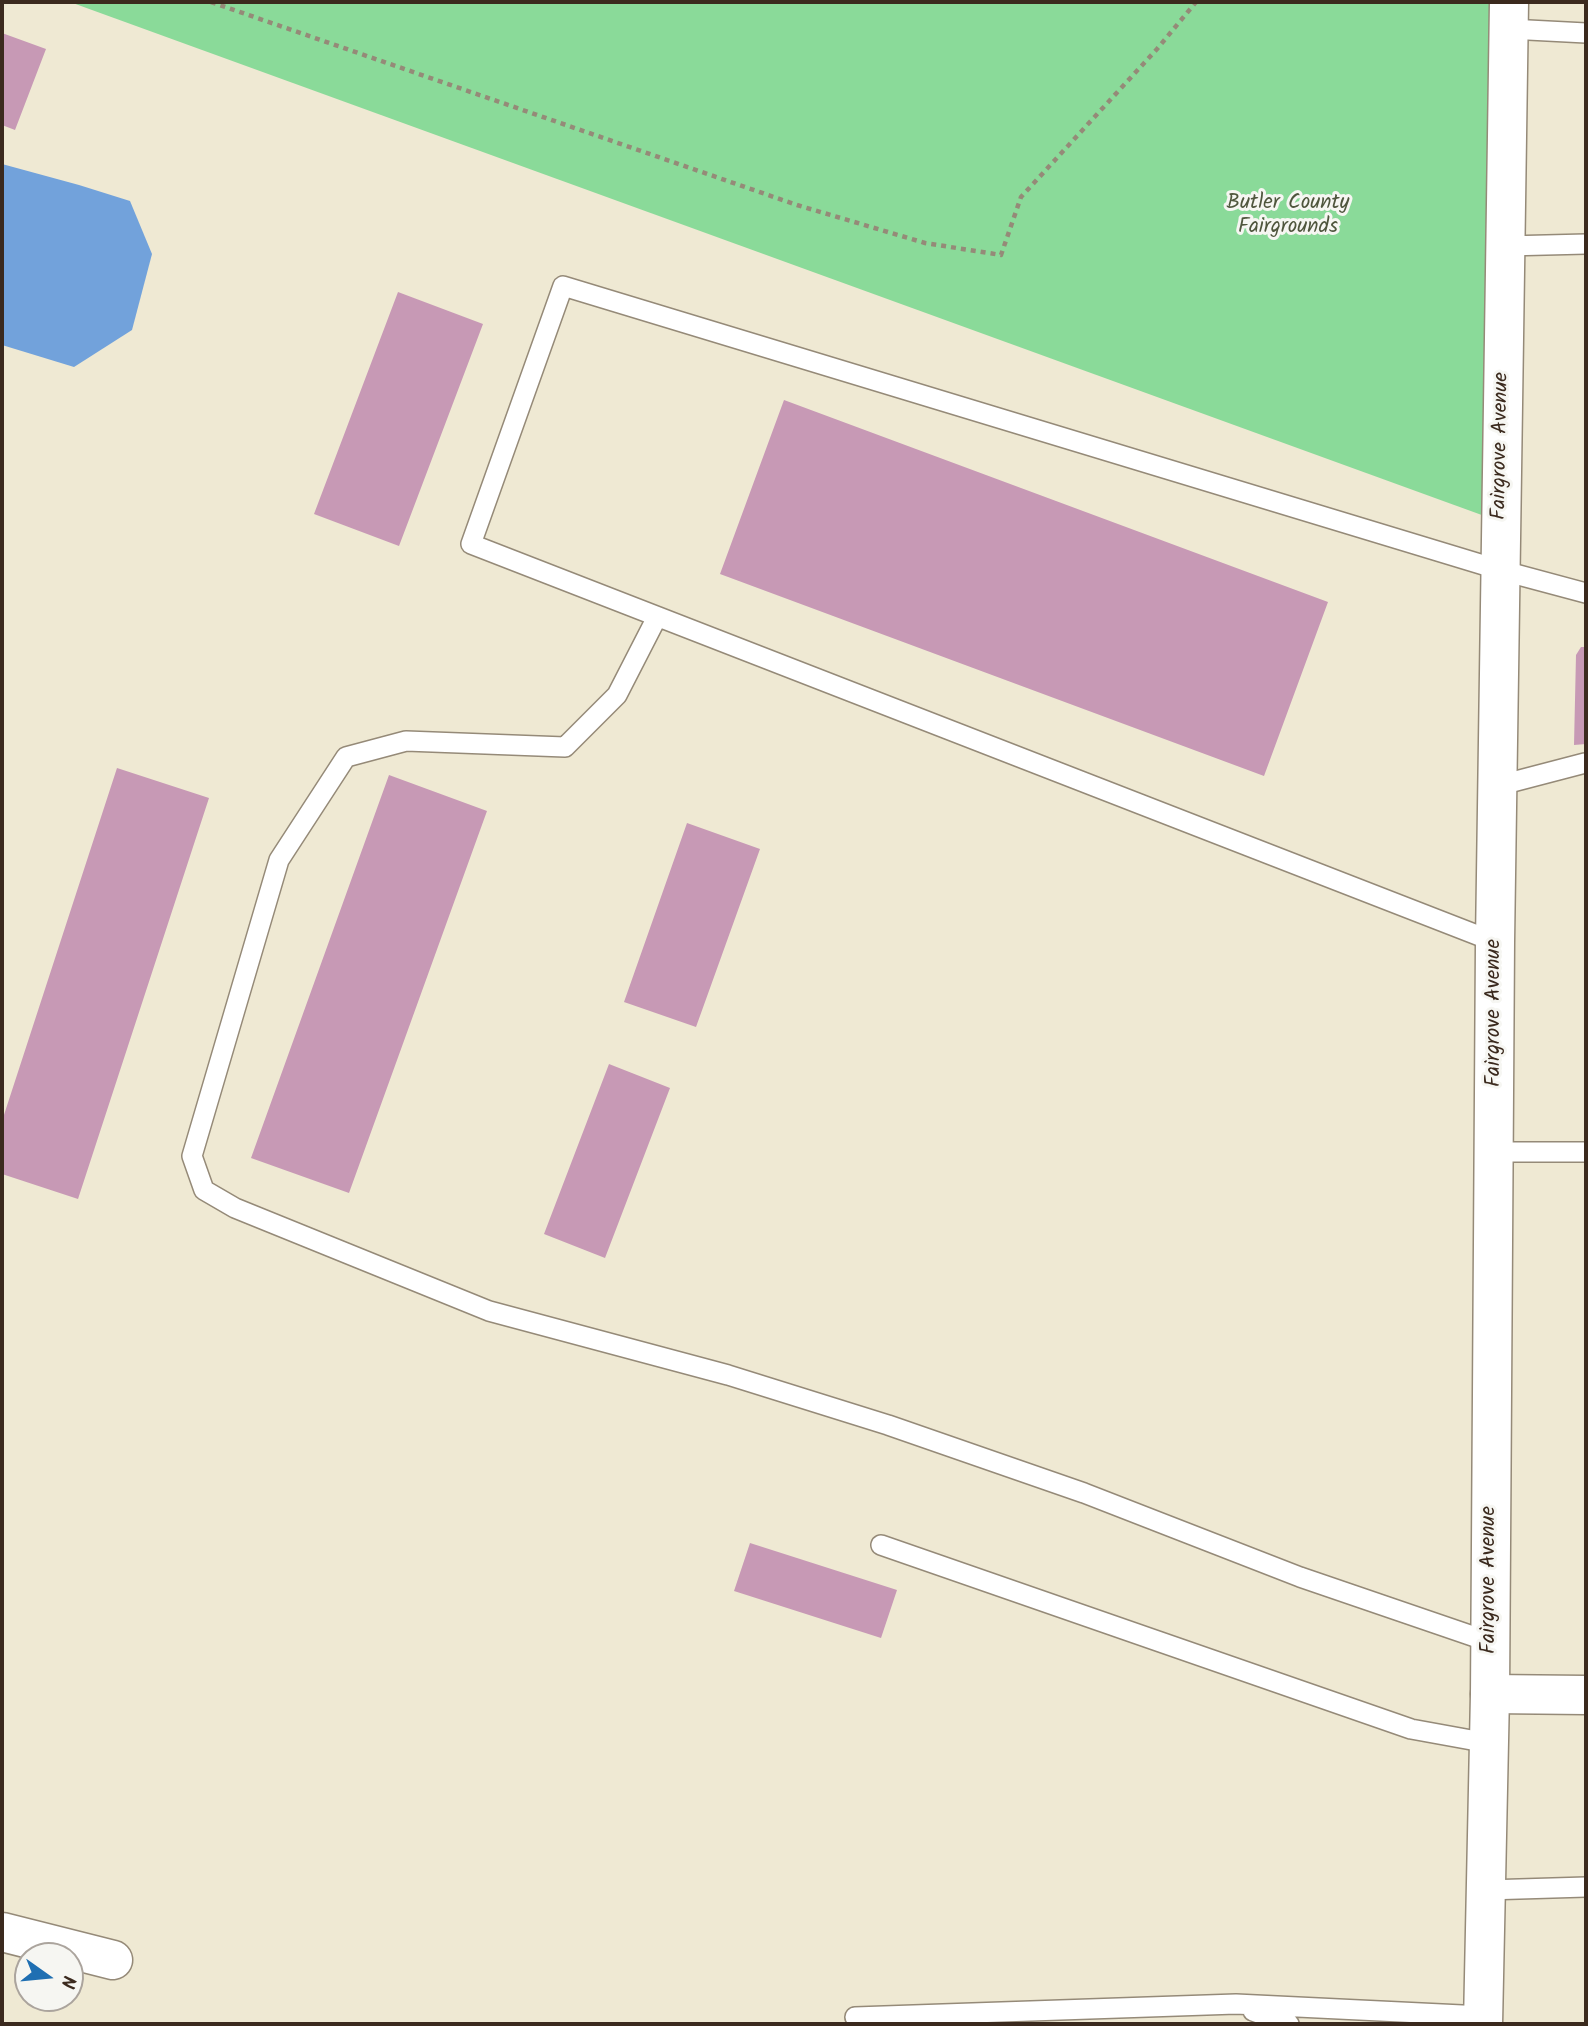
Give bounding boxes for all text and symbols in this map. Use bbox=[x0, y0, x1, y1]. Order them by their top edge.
park label: Butler County Fairgrounds bbox=[1227, 191, 1349, 241]
street label: Fairgrove Avenue bbox=[1488, 372, 1516, 520]
street label: Fairgrove Avenue bbox=[1482, 939, 1508, 1087]
street label: Fairgrove Avenue bbox=[1477, 1506, 1503, 1654]
north arrow bbox=[14, 1942, 84, 2012]
text: N bbox=[51, 1972, 83, 1992]

